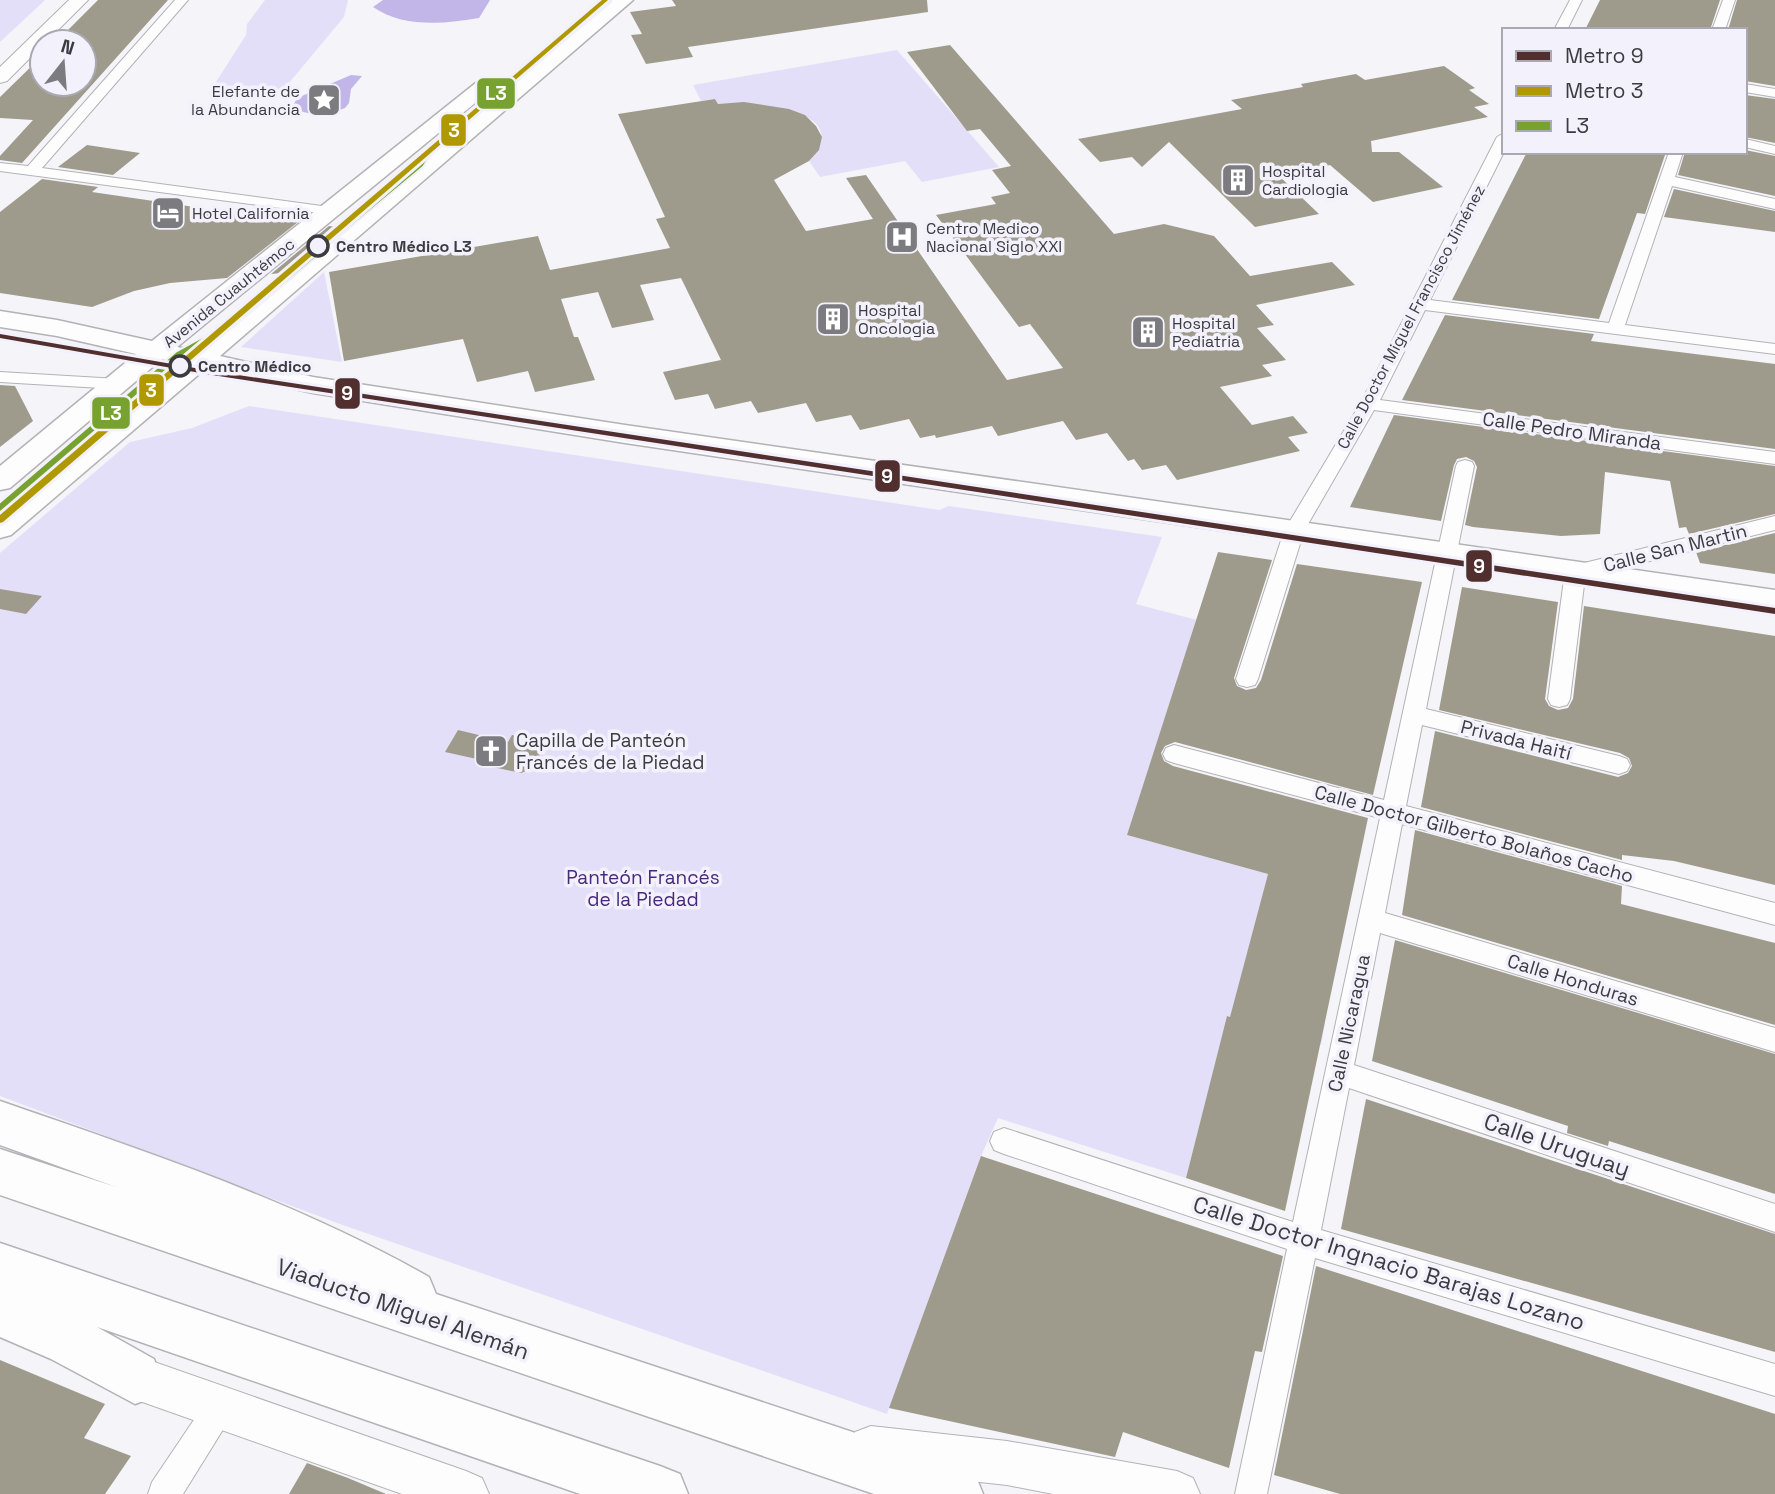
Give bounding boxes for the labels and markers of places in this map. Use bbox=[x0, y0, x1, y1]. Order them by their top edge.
place label: Elefante de la Abundancia bbox=[191, 81, 300, 120]
place icon: Elefante de la Abundancia bbox=[305, 81, 343, 119]
building icon: Hospital Cardiologia bbox=[1219, 161, 1257, 199]
place label: Hospital Cardiologia bbox=[1262, 161, 1349, 200]
hotel icon: Hotel California bbox=[149, 194, 187, 232]
place label: Hotel California bbox=[192, 203, 310, 224]
hospital icon: Centro Medico Nacional Siglo XXI bbox=[883, 218, 921, 256]
place label: Centro Medico Nacional Siglo XXI bbox=[926, 218, 1062, 257]
marker: Centro Médico L3 bbox=[307, 235, 329, 257]
place label: Centro Médico L3 bbox=[336, 236, 472, 257]
building icon: Hospital Oncologia bbox=[814, 300, 852, 338]
place label: Hospital Oncologia bbox=[858, 300, 935, 339]
building icon: Hospital Pediatria bbox=[1129, 313, 1167, 351]
place label: Hospital Pediatria bbox=[1172, 313, 1240, 352]
marker: Centro Médico bbox=[169, 355, 191, 377]
place label: Centro Médico bbox=[198, 356, 312, 377]
place label: Capilla de Panteón Francés de la Piedad bbox=[516, 728, 704, 775]
church icon: Capilla de Panteón Francés de la Piedad bbox=[472, 732, 510, 770]

